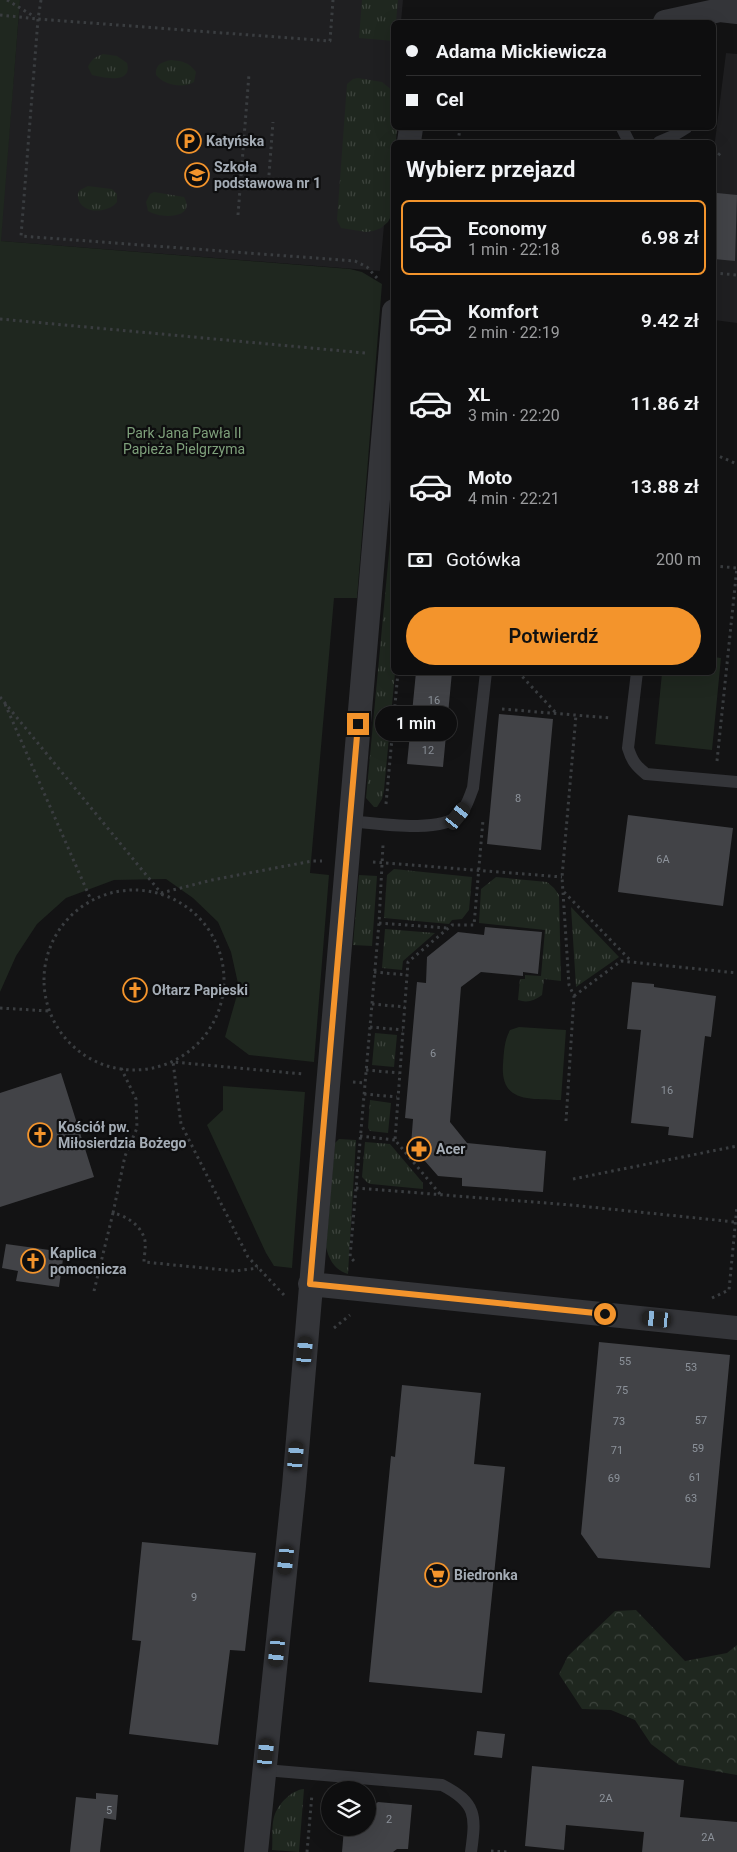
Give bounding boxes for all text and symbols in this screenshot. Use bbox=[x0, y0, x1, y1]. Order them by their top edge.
text: Adama Mickiewicza bbox=[436, 40, 607, 63]
text: Cel bbox=[436, 88, 464, 111]
parking icon: Katyńska bbox=[176, 128, 202, 154]
place label: Katyńska bbox=[206, 133, 265, 149]
text: Wybierz przejazd bbox=[406, 157, 575, 182]
place label: Szkoła podstawowa nr 1 bbox=[214, 159, 321, 191]
school or university icon: Szkoła podstawowa nr 1 bbox=[184, 162, 210, 188]
icon: car bbox=[408, 215, 453, 260]
text: Economy bbox=[468, 217, 547, 240]
text: 6.98 zł bbox=[641, 226, 699, 249]
text: 1 min · 22:18 bbox=[468, 240, 560, 259]
icon: car bbox=[408, 298, 453, 343]
text: Komfort bbox=[468, 300, 538, 323]
text: 9.42 zł bbox=[641, 309, 699, 332]
text: 2 min · 22:19 bbox=[468, 323, 560, 342]
icon: car bbox=[408, 381, 453, 426]
text: XL bbox=[468, 383, 490, 406]
text: 11.86 zł bbox=[630, 392, 699, 415]
text: 3 min · 22:20 bbox=[468, 406, 560, 425]
park label: Park Jana Pawła II Papieża Pielgrzyma bbox=[123, 425, 245, 457]
icon: car bbox=[408, 464, 453, 509]
text: Moto bbox=[468, 466, 512, 489]
text: 13.88 zł bbox=[630, 475, 699, 498]
text: 4 min · 22:21 bbox=[468, 489, 560, 508]
icon: cash bbox=[406, 546, 434, 574]
text: Gotówka bbox=[446, 548, 521, 571]
text: 200 m bbox=[656, 550, 701, 569]
button: Potwierdź bbox=[406, 607, 701, 665]
house number: 16 bbox=[428, 694, 440, 707]
callout: 1 min bbox=[376, 706, 458, 742]
route end bbox=[347, 713, 369, 735]
text: 1 min bbox=[396, 714, 436, 733]
house number: 12 bbox=[422, 744, 434, 757]
house number: 8 bbox=[515, 792, 521, 805]
car bbox=[442, 800, 473, 832]
house number: 6A bbox=[656, 853, 671, 866]
church icon: Ołtarz Papieski bbox=[122, 977, 148, 1003]
place label: Ołtarz Papieski bbox=[152, 982, 248, 998]
house number: 6 bbox=[430, 1047, 436, 1060]
house number: 16 bbox=[661, 1084, 673, 1097]
place label: Kościół pw. Miłosierdzia Bożego bbox=[58, 1119, 187, 1151]
church icon: Kościół pw. Miłosierdzia Bożego bbox=[27, 1122, 53, 1148]
pharmacy icon: Acer bbox=[406, 1136, 432, 1162]
place label: Acer bbox=[436, 1141, 465, 1157]
place label: Kaplica pomocnicza bbox=[50, 1245, 127, 1277]
church icon: Kaplica pomocnicza bbox=[20, 1248, 46, 1274]
route start bbox=[594, 1303, 616, 1325]
car bbox=[641, 1310, 672, 1328]
car bbox=[296, 1335, 313, 1367]
house number: 55 bbox=[619, 1355, 631, 1368]
house number: 53 bbox=[685, 1361, 697, 1374]
house number: 75 bbox=[616, 1384, 628, 1397]
house number: 57 bbox=[695, 1414, 707, 1427]
house number: 73 bbox=[613, 1415, 625, 1428]
car bbox=[287, 1440, 304, 1472]
house number: 59 bbox=[692, 1442, 704, 1455]
house number: 71 bbox=[611, 1444, 623, 1457]
house number: 61 bbox=[689, 1471, 701, 1484]
house number: 69 bbox=[608, 1472, 620, 1485]
house number: 63 bbox=[685, 1492, 697, 1505]
car bbox=[276, 1544, 295, 1576]
supermarket icon: Biedronka bbox=[424, 1562, 450, 1588]
place label: Biedronka bbox=[454, 1567, 518, 1583]
house number: 9 bbox=[191, 1591, 197, 1604]
car bbox=[267, 1636, 286, 1668]
car bbox=[256, 1737, 275, 1769]
map controls bbox=[321, 1781, 376, 1836]
button: layers bbox=[321, 1781, 376, 1836]
house number: 2A bbox=[599, 1792, 614, 1805]
house number: 5 bbox=[106, 1804, 112, 1817]
house number: 2 bbox=[386, 1813, 392, 1826]
house number: 2A bbox=[701, 1831, 716, 1844]

